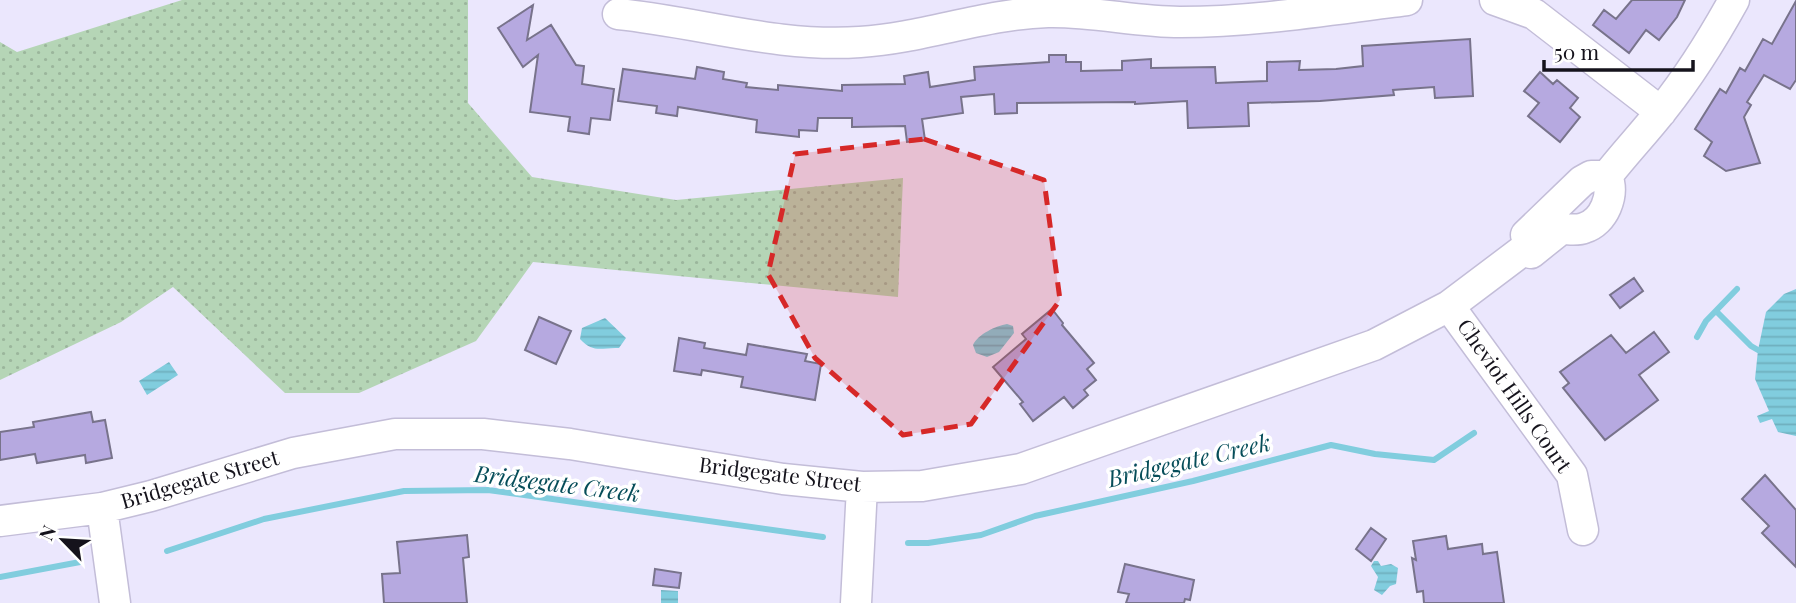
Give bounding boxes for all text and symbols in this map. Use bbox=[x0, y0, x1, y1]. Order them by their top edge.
scale bar bbox=[1544, 28, 1693, 72]
text: 50 m bbox=[1554, 37, 1600, 65]
street label: Cheviot Hills Court bbox=[1452, 313, 1579, 478]
water label: Bridgegate Creek bbox=[1103, 426, 1273, 494]
street label: Bridgegate Street bbox=[117, 442, 282, 514]
street label: Bridgegate Street bbox=[698, 449, 863, 497]
water label: Bridgegate Creek bbox=[472, 457, 642, 508]
north arrow bbox=[28, 505, 98, 575]
text: N bbox=[32, 520, 61, 544]

